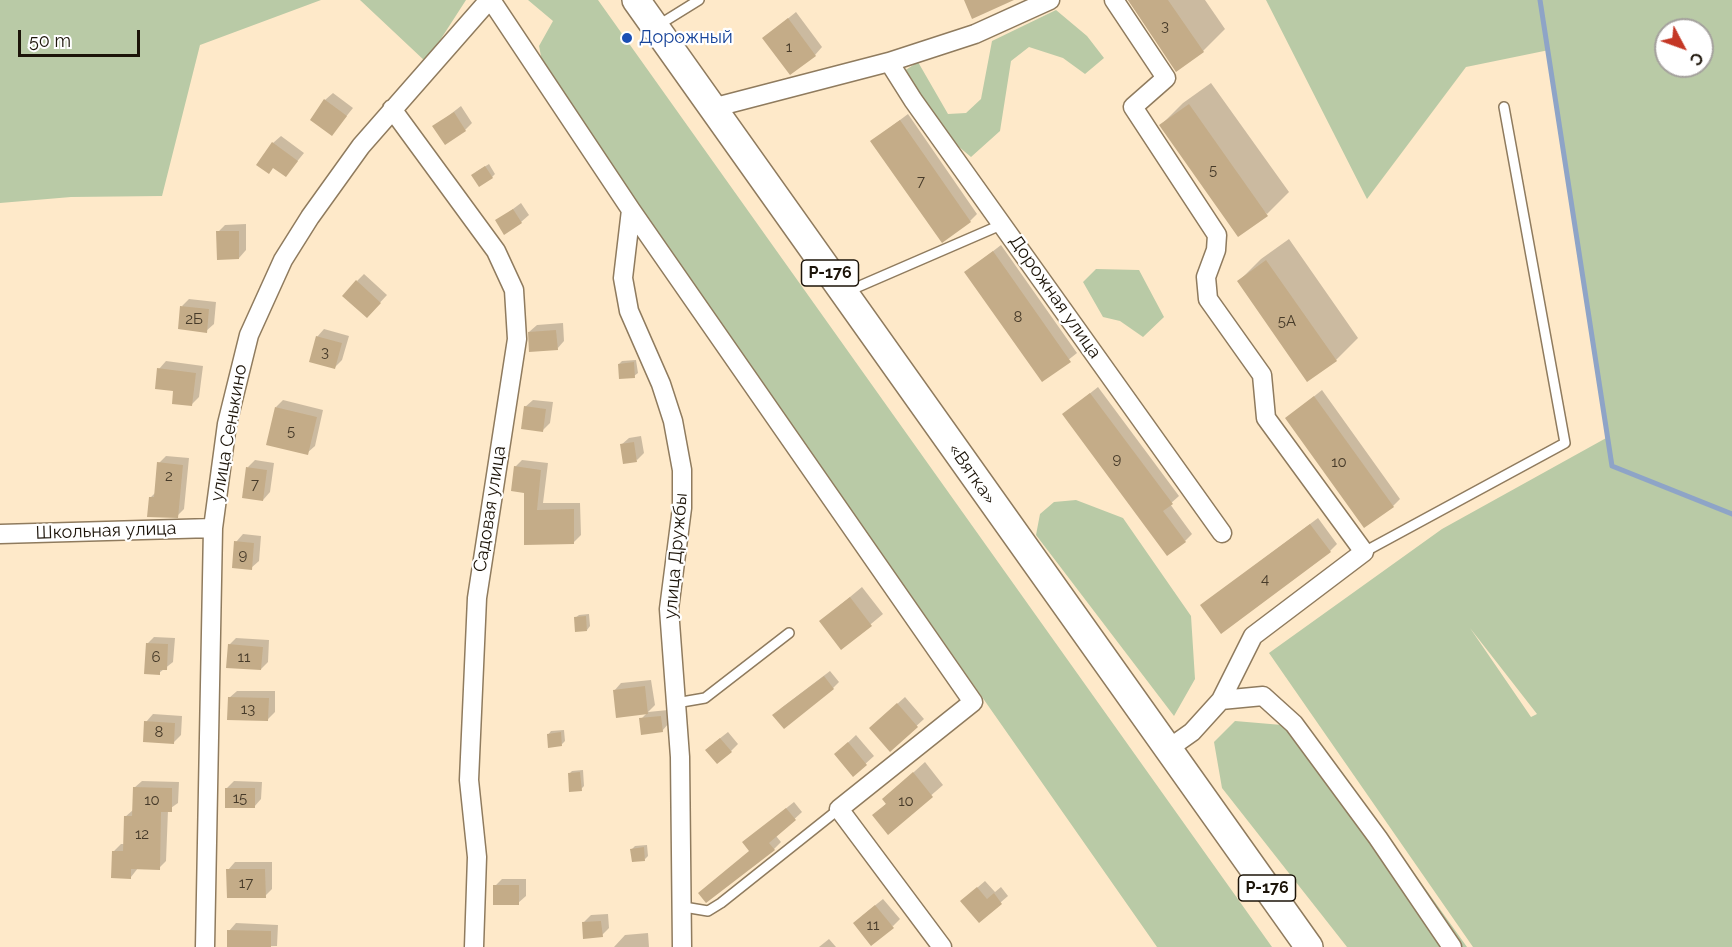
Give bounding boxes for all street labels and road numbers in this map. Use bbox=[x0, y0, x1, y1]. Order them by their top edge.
street label: Дорожная улица bbox=[1004, 231, 1106, 363]
road number: Р-176 bbox=[802, 260, 858, 286]
street label: улица Сенькино bbox=[206, 363, 252, 503]
street label: «Вятка» bbox=[943, 439, 1001, 509]
street label: Садовая улица bbox=[469, 444, 511, 574]
street label: улица Дружбы bbox=[660, 492, 692, 620]
street label: Школьная улица bbox=[35, 518, 177, 544]
road number: Р-176 bbox=[1238, 875, 1296, 901]

